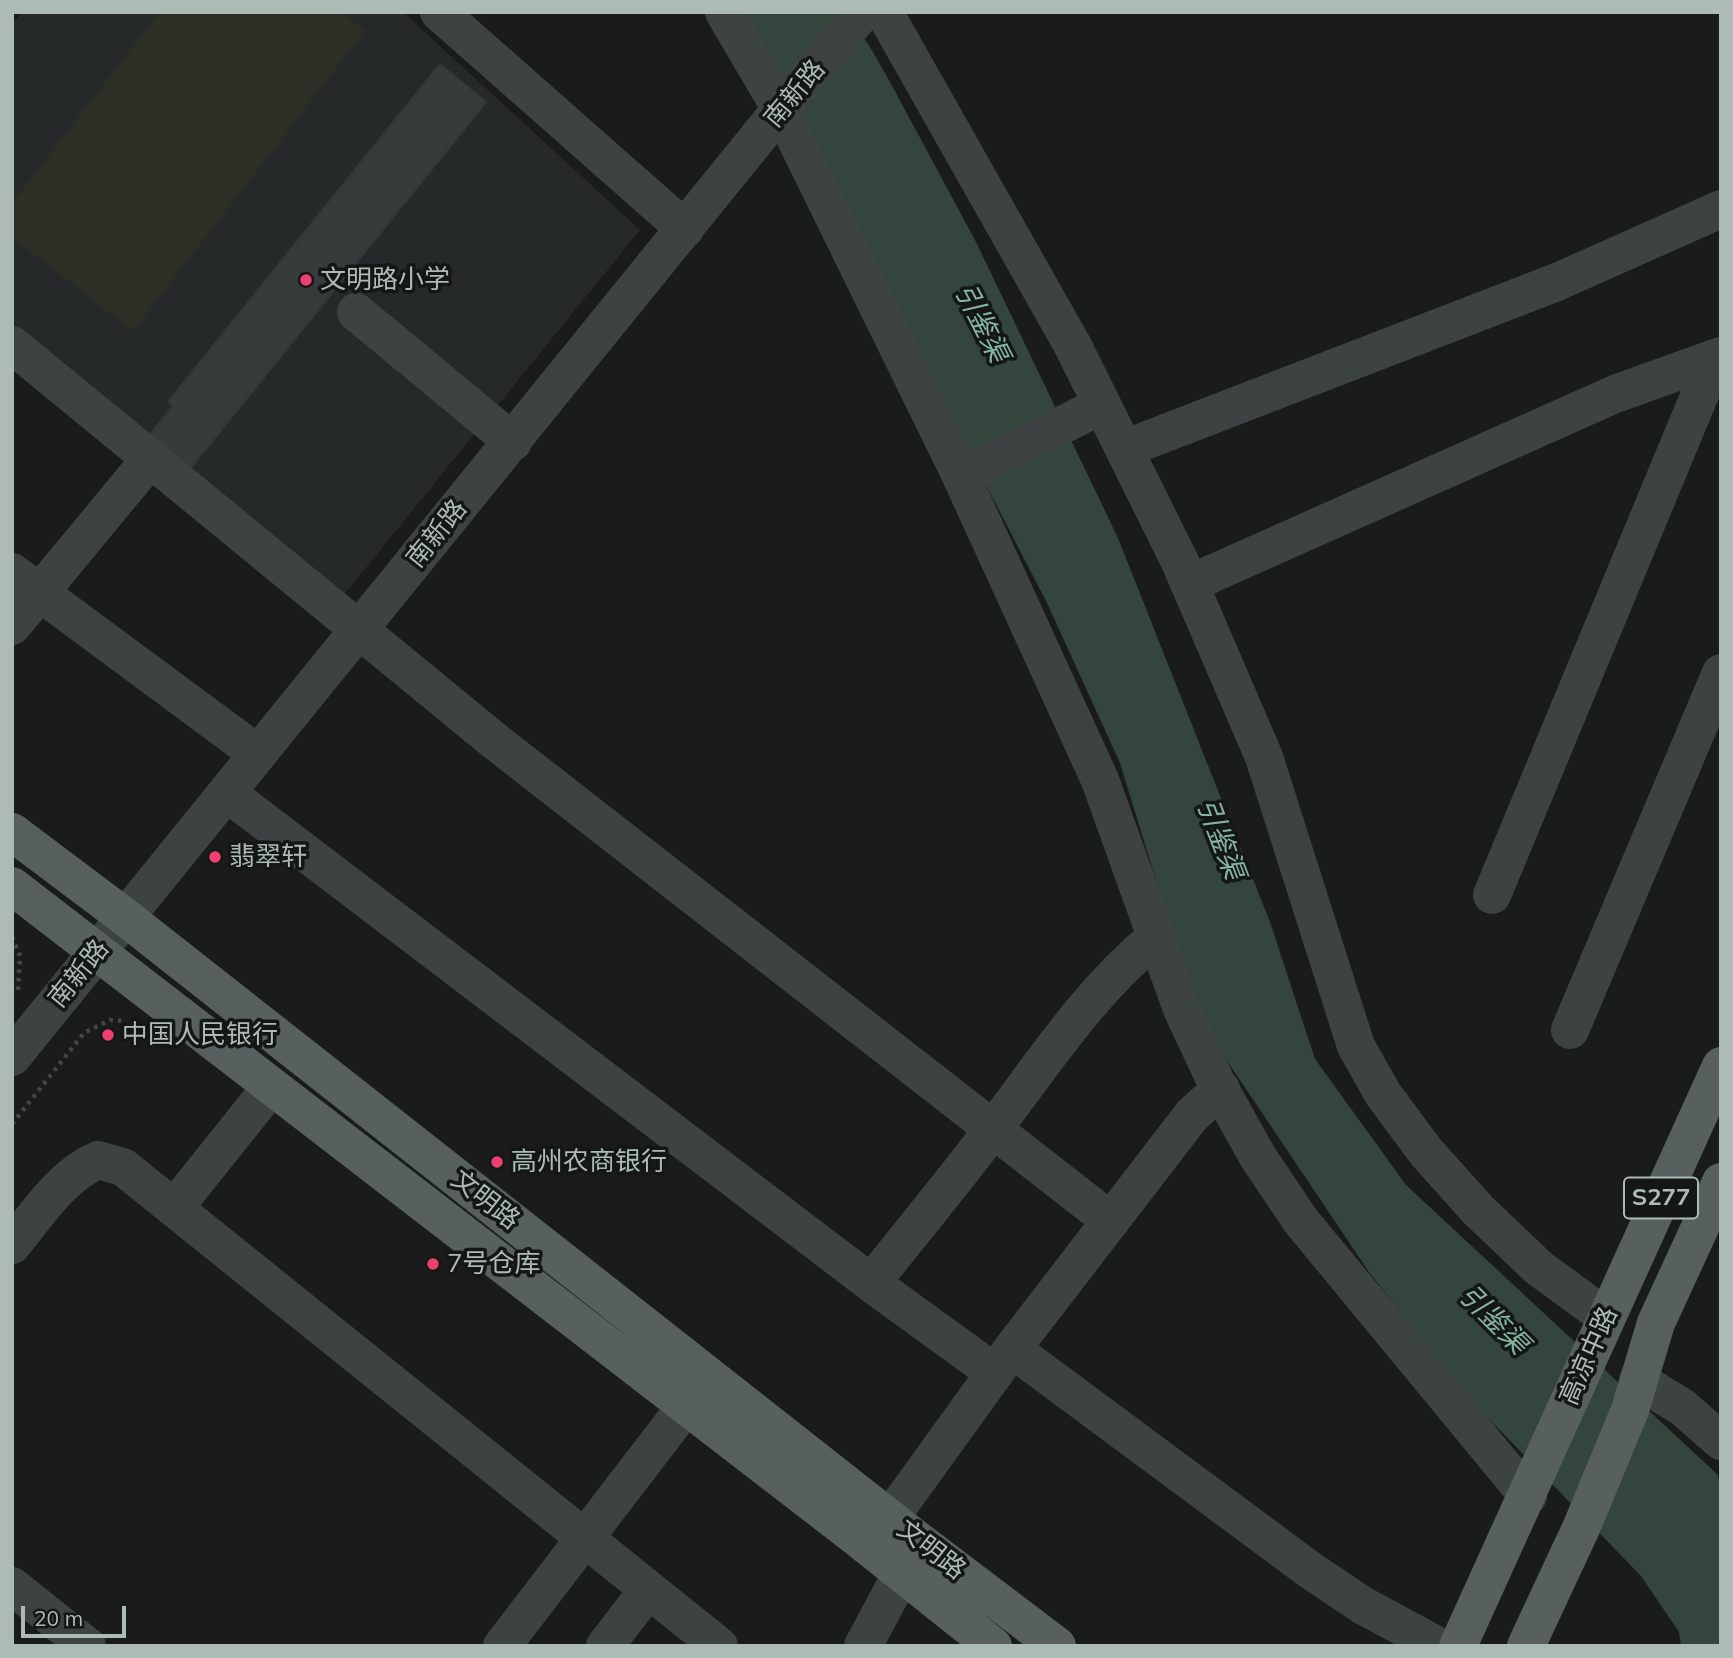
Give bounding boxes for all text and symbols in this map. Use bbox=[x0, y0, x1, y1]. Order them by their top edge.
street label: 南新路 bbox=[758, 54, 832, 134]
place label: 文明路小学 bbox=[320, 264, 450, 296]
marker: 文明路小学 bbox=[298, 272, 314, 288]
water label: 引鉴渠 bbox=[947, 278, 1015, 368]
street label: 南新路 bbox=[400, 494, 474, 574]
water label: 引鉴渠 bbox=[1189, 794, 1251, 884]
place label: 翡翠轩 bbox=[229, 841, 307, 873]
marker: 翡翠轩 bbox=[207, 849, 223, 865]
street label: 南新路 bbox=[42, 934, 116, 1014]
place label: 中国人民银行 bbox=[122, 1019, 278, 1051]
marker: 中国人民银行 bbox=[100, 1027, 116, 1043]
place label: 高州农商银行 bbox=[511, 1146, 667, 1178]
marker: 高州农商银行 bbox=[489, 1154, 505, 1170]
street label: 文明路 bbox=[445, 1164, 525, 1236]
road number: S277 bbox=[1624, 1178, 1698, 1218]
place label: 7号仓库 bbox=[447, 1248, 541, 1280]
marker: 7号仓库 bbox=[425, 1256, 441, 1272]
water label: 引鉴渠 bbox=[1451, 1278, 1535, 1362]
street label: 高凉中路 bbox=[1554, 1302, 1624, 1410]
street label: 文明路 bbox=[891, 1514, 971, 1586]
scale bar bbox=[24, 1592, 130, 1636]
text: 20 m bbox=[34, 1605, 83, 1631]

